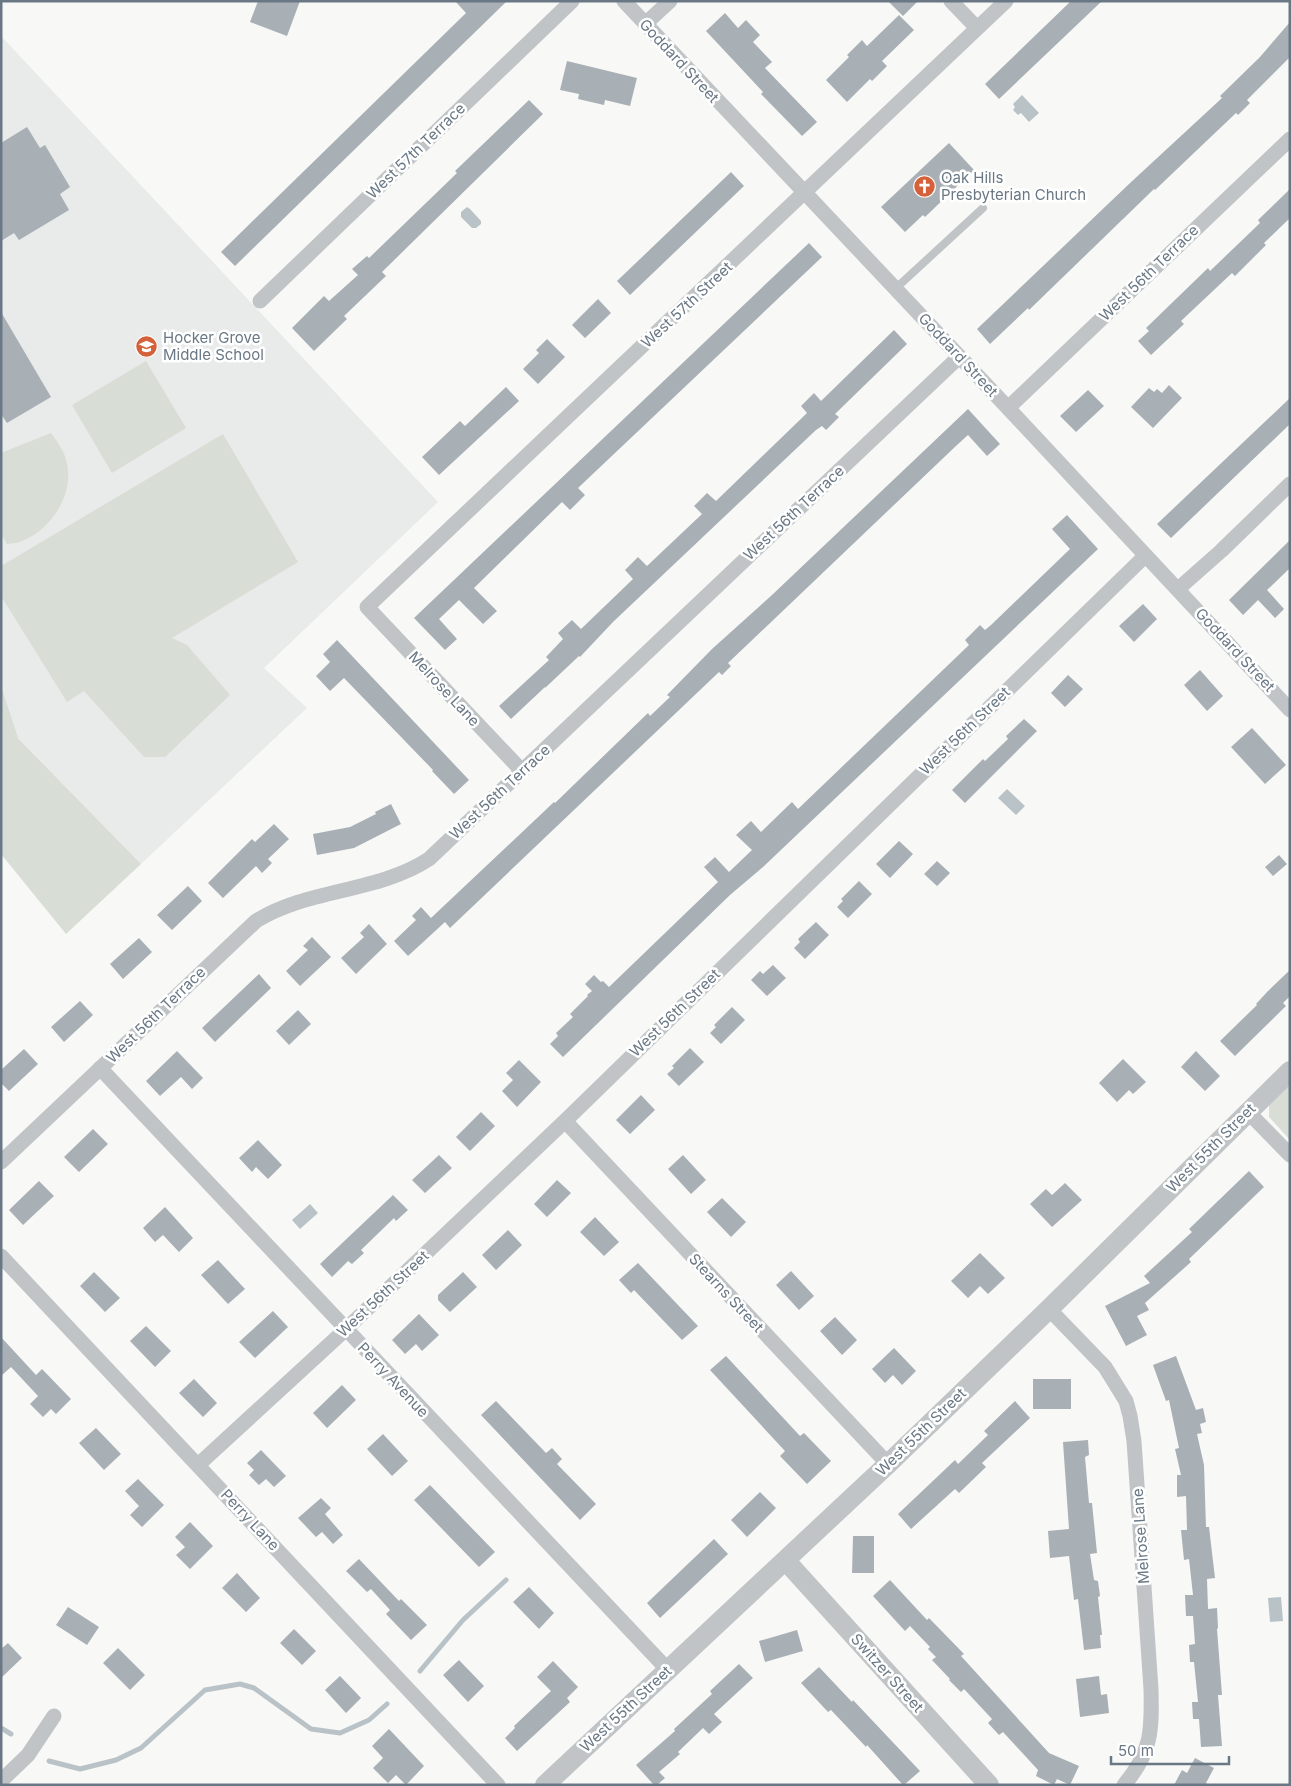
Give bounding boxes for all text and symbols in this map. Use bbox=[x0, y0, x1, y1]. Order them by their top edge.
street label: Goddard Street bbox=[636, 15, 723, 107]
street label: West 57th Terrace bbox=[362, 99, 469, 203]
place label: Oak Hills Presbyterian Church bbox=[941, 168, 1086, 204]
church icon: Oak Hills Presbyterian Church bbox=[913, 175, 937, 199]
street label: West 56th Terrace bbox=[1095, 220, 1202, 325]
street label: West 57th Street bbox=[637, 257, 736, 352]
street label: Goddard Street bbox=[915, 309, 1002, 401]
place label: Hocker Grove Middle School bbox=[163, 328, 264, 364]
school or university icon: Hocker Grove Middle School bbox=[135, 335, 159, 359]
street label: West 56th Terrace bbox=[739, 461, 848, 564]
street label: Goddard Street bbox=[1192, 604, 1279, 696]
street label: Melrose Lane bbox=[405, 647, 484, 730]
street label: West 56th Street bbox=[915, 683, 1014, 779]
street label: West 56th Terrace bbox=[445, 740, 554, 843]
street label: West 56th Terrace bbox=[102, 962, 209, 1067]
street label: West 56th Street bbox=[625, 965, 724, 1061]
street label: West 55th Street bbox=[1162, 1099, 1259, 1196]
street label: West 56th Street bbox=[333, 1246, 433, 1341]
street label: Stearns Street bbox=[685, 1249, 768, 1336]
street label: Perry Avenue bbox=[354, 1338, 433, 1421]
street label: West 55th Street bbox=[871, 1384, 970, 1480]
street label: Perry Lane bbox=[217, 1485, 284, 1554]
street label: Melrose Lane bbox=[1128, 1488, 1153, 1584]
street label: Switzer Street bbox=[847, 1629, 928, 1716]
street label: West 55th Street bbox=[576, 1661, 675, 1756]
scale bar bbox=[1111, 1734, 1228, 1766]
text: 50 m bbox=[1118, 1741, 1154, 1760]

